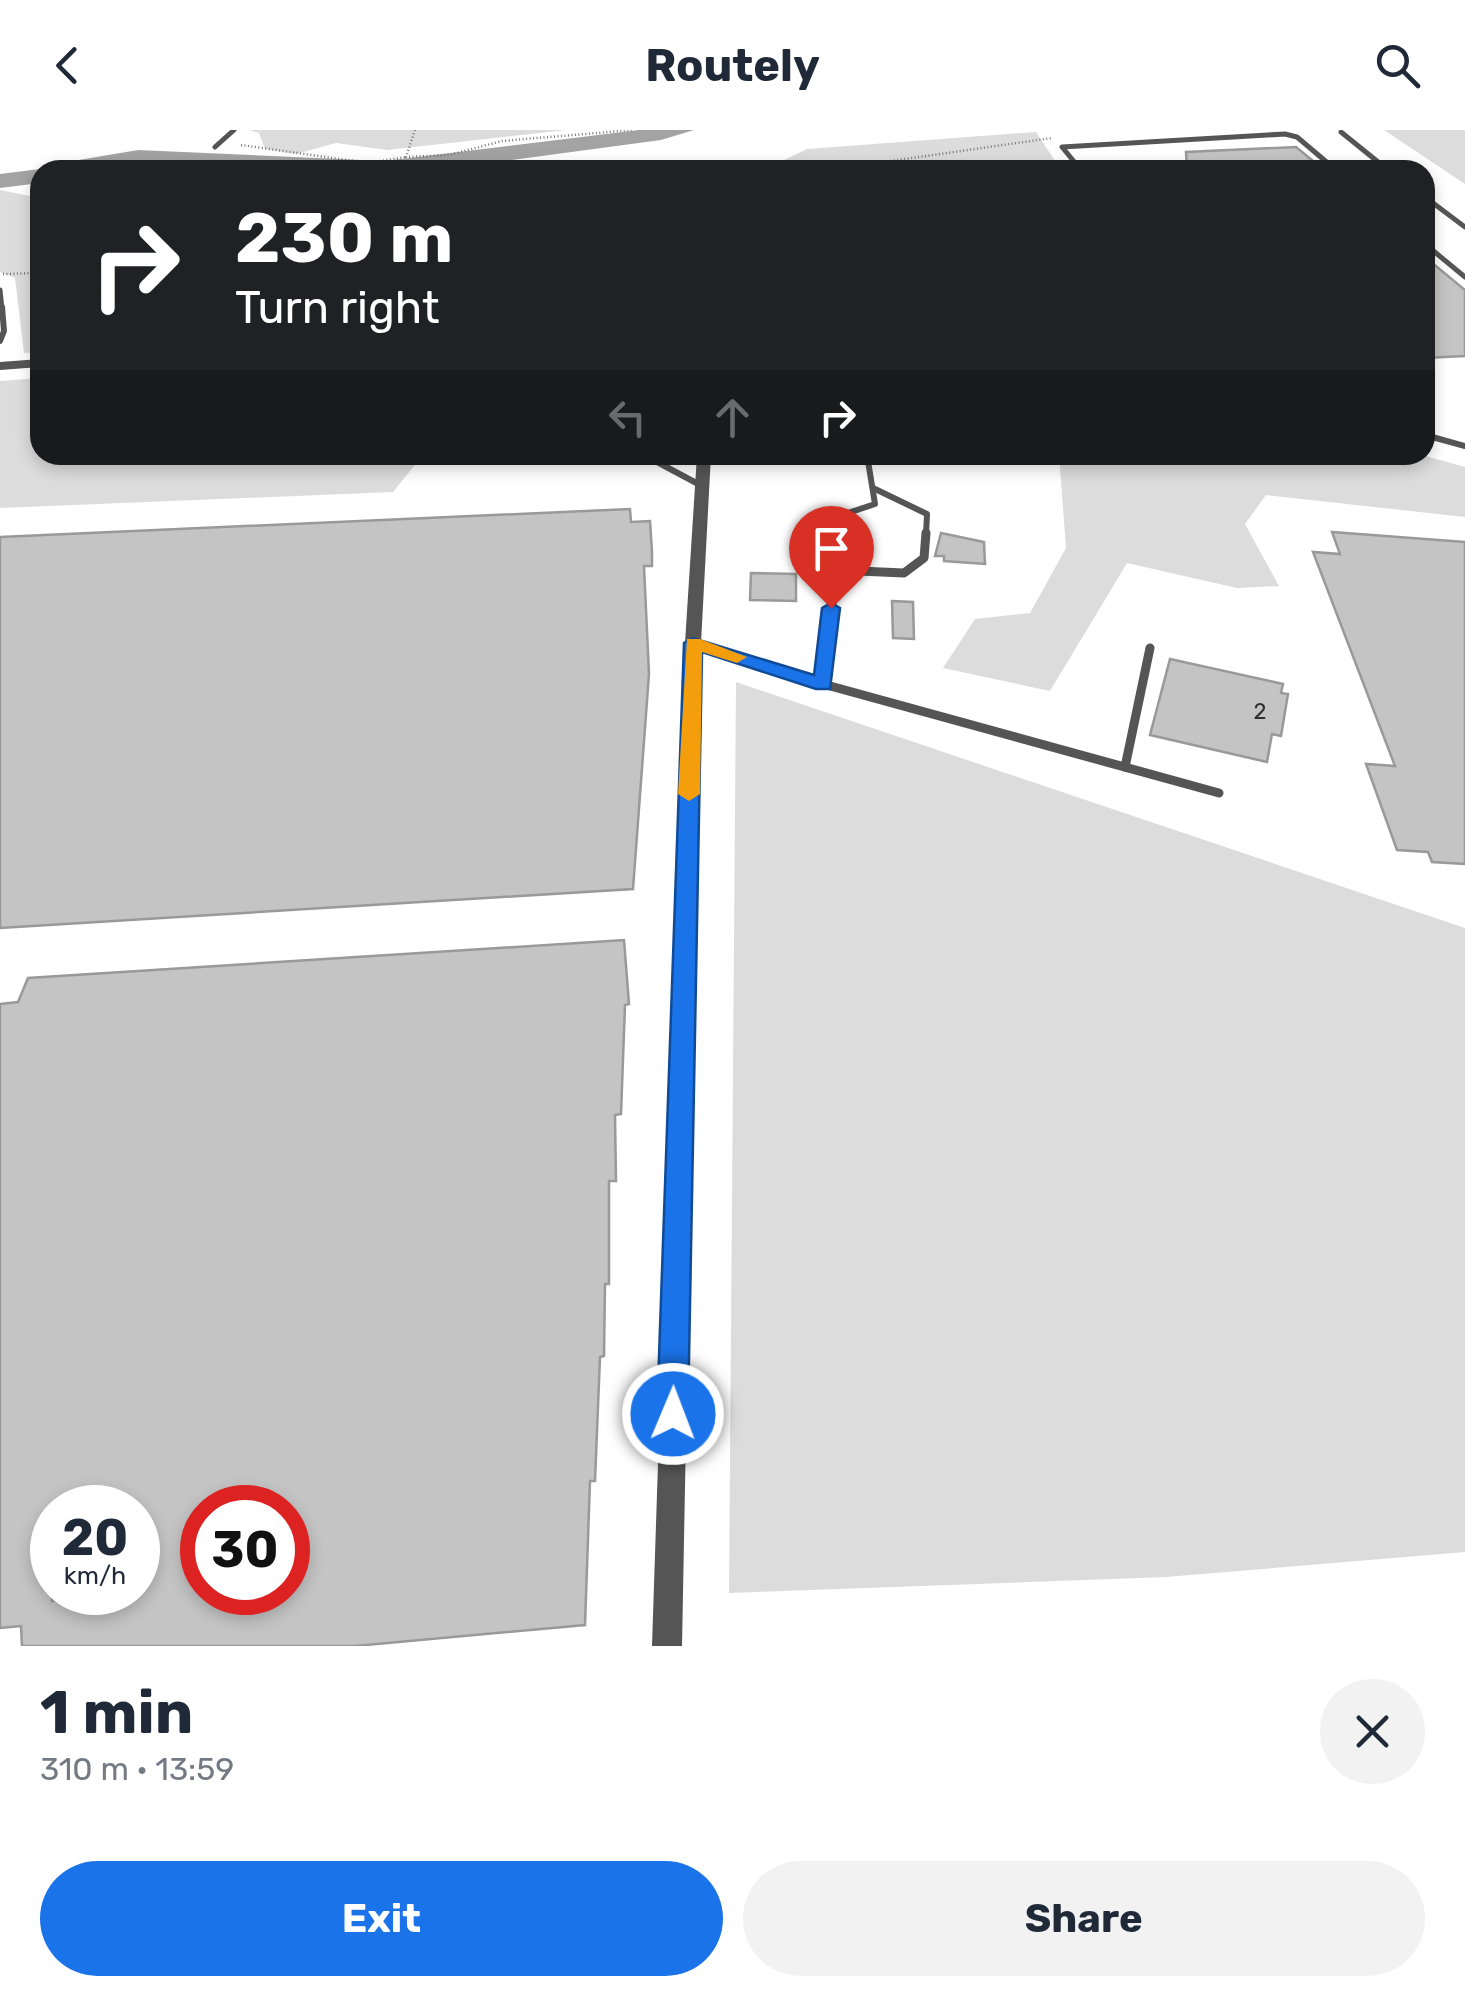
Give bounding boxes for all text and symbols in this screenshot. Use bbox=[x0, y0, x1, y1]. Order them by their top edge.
icon: back bbox=[40, 38, 95, 93]
icon: search bbox=[1370, 38, 1425, 93]
text: Routely bbox=[645, 39, 820, 92]
text: 230 m bbox=[235, 197, 453, 280]
icon: right bbox=[70, 200, 200, 330]
text: Turn right bbox=[235, 281, 439, 334]
icon: left bbox=[600, 390, 655, 445]
icon: ahead bbox=[705, 390, 760, 445]
icon: right bbox=[810, 390, 865, 445]
pin bbox=[789, 506, 874, 609]
icon: arrive bbox=[804, 521, 859, 576]
house number: 2 bbox=[1254, 698, 1266, 725]
position arrow bbox=[621, 1362, 725, 1466]
speed limit sign: 30 bbox=[180, 1485, 310, 1615]
text: 20 bbox=[62, 1508, 128, 1568]
text: km/h bbox=[64, 1561, 126, 1590]
text: 1 min bbox=[40, 1677, 193, 1748]
button: close bbox=[1320, 1679, 1425, 1784]
text: 310 m · 13:59 bbox=[40, 1750, 234, 1788]
button: Exit bbox=[40, 1861, 723, 1976]
button: Share bbox=[743, 1861, 1425, 1976]

